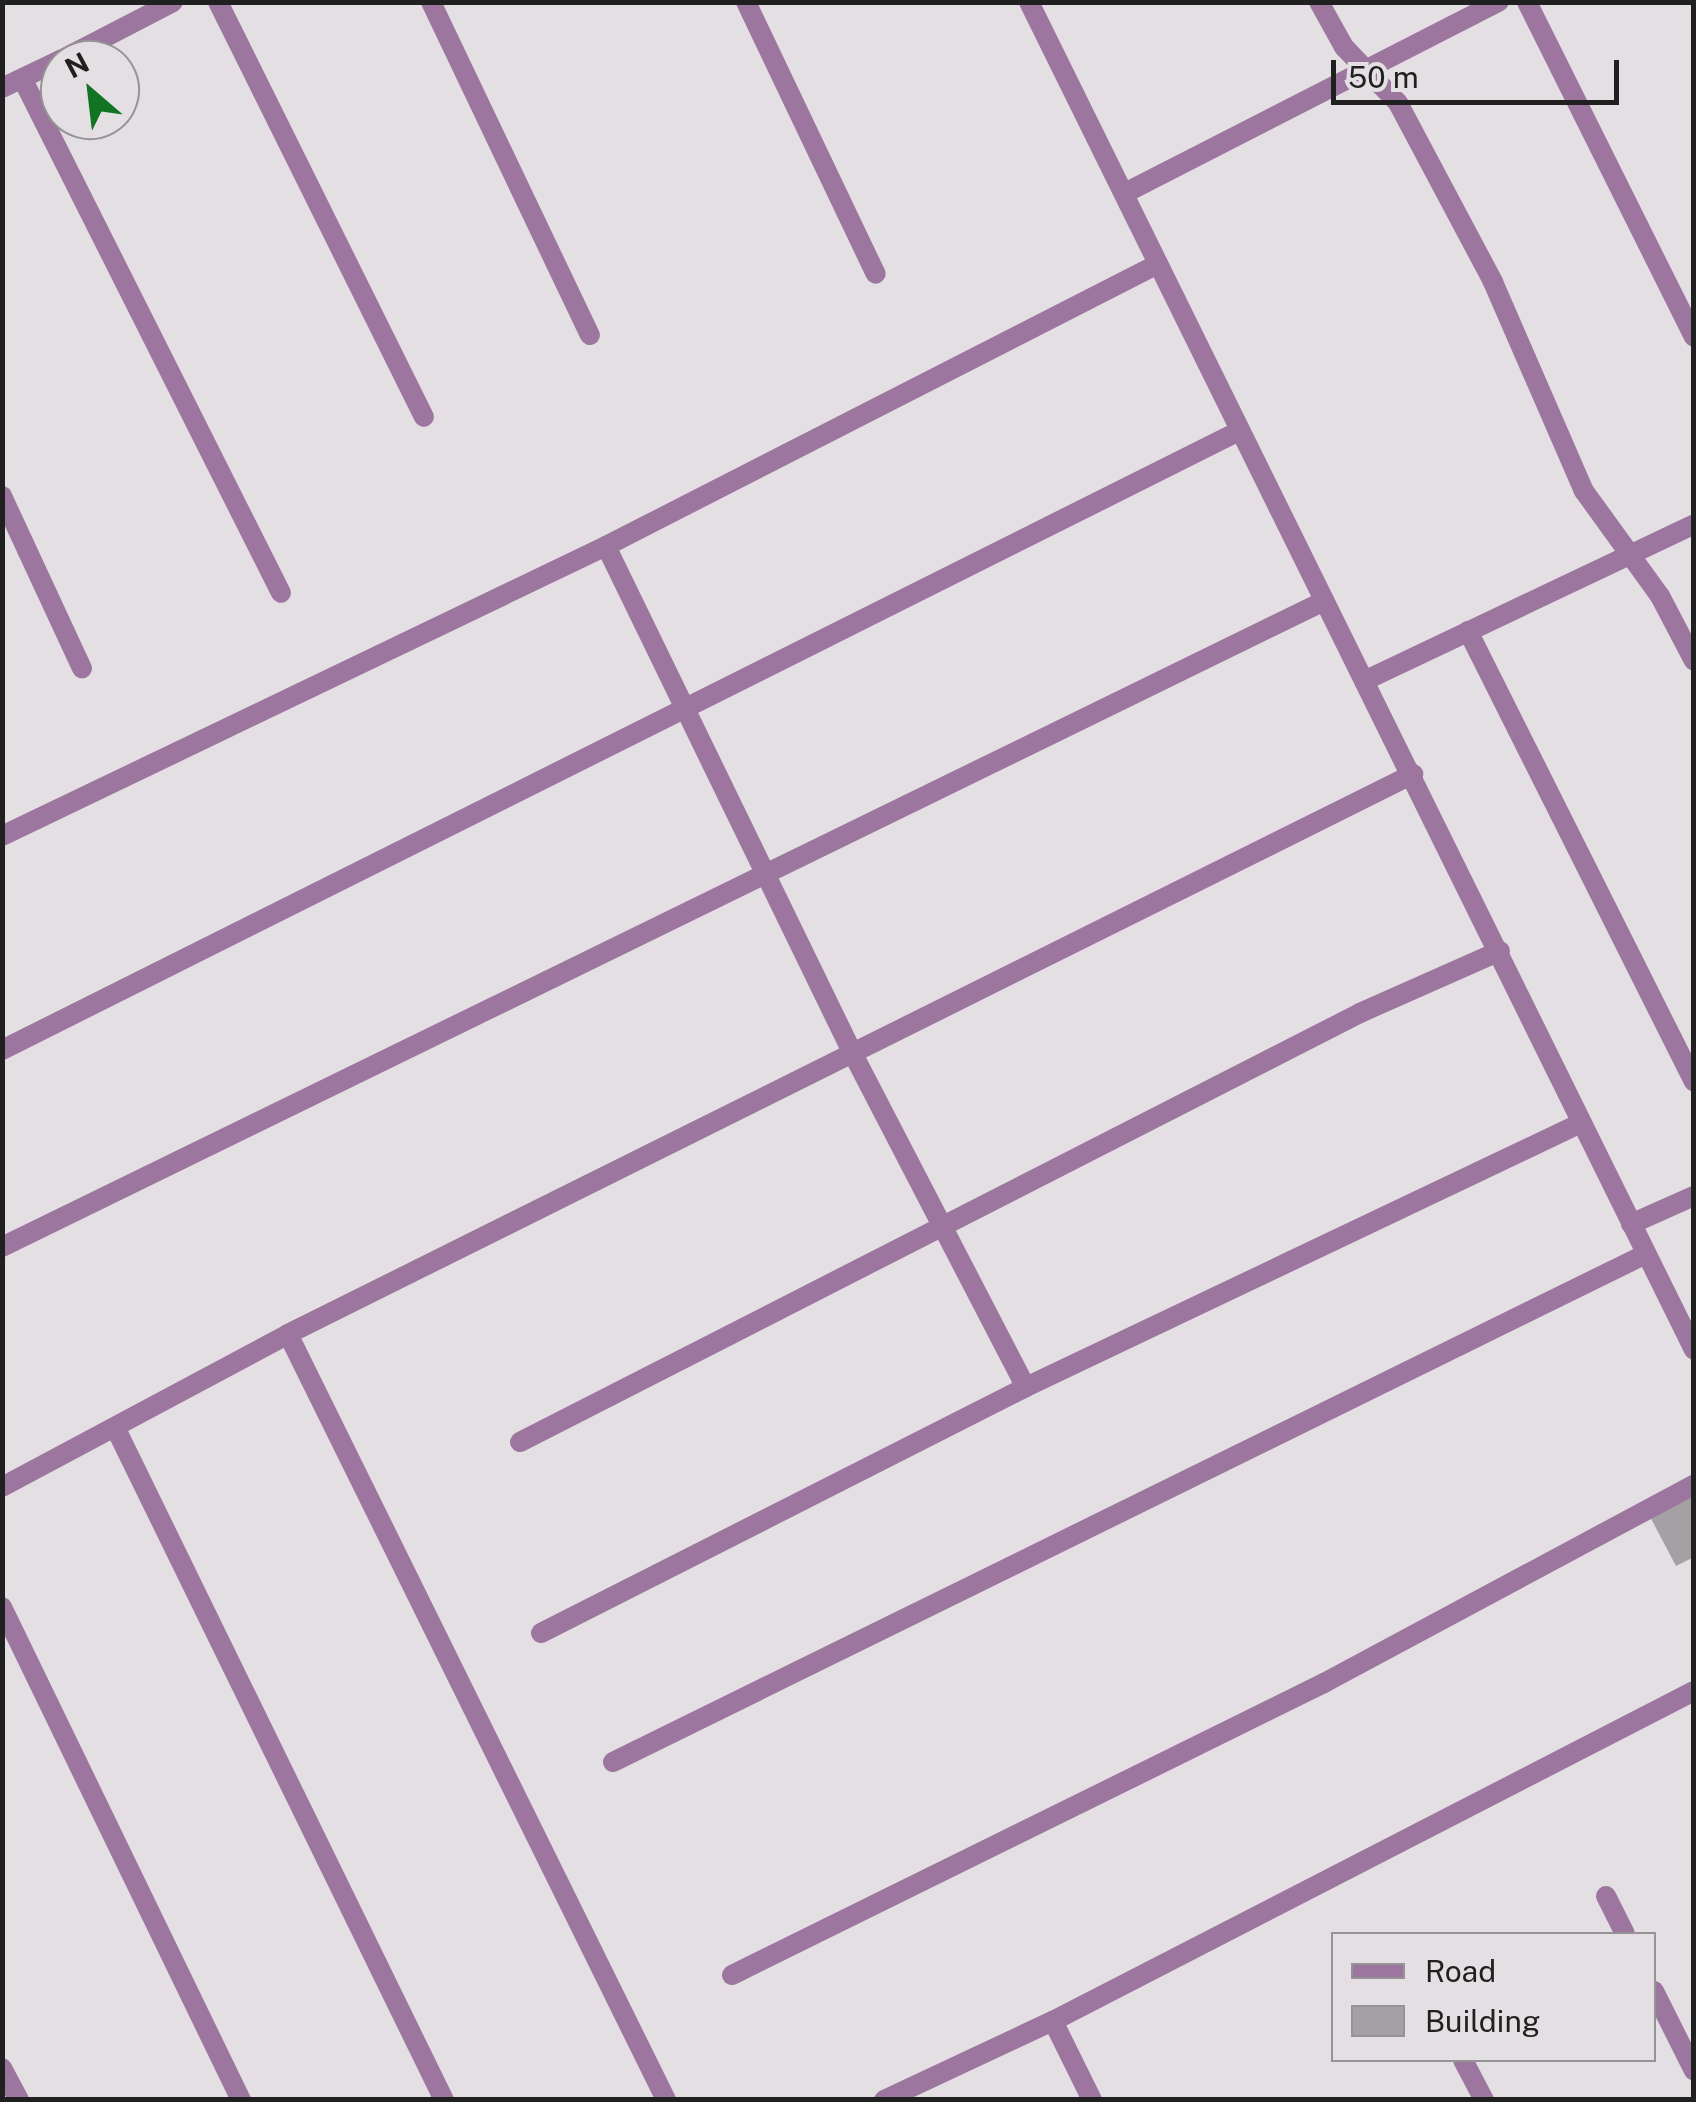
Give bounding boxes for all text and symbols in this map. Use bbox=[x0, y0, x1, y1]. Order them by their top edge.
north arrow bbox=[40, 40, 140, 140]
scale bar bbox=[1336, 40, 1624, 102]
text: N bbox=[59, 45, 94, 85]
text: 50 m bbox=[1348, 59, 1419, 95]
legend bbox=[1331, 1932, 1656, 2062]
text: Road bbox=[1425, 1953, 1496, 1989]
text: Building bbox=[1425, 2003, 1540, 2039]

